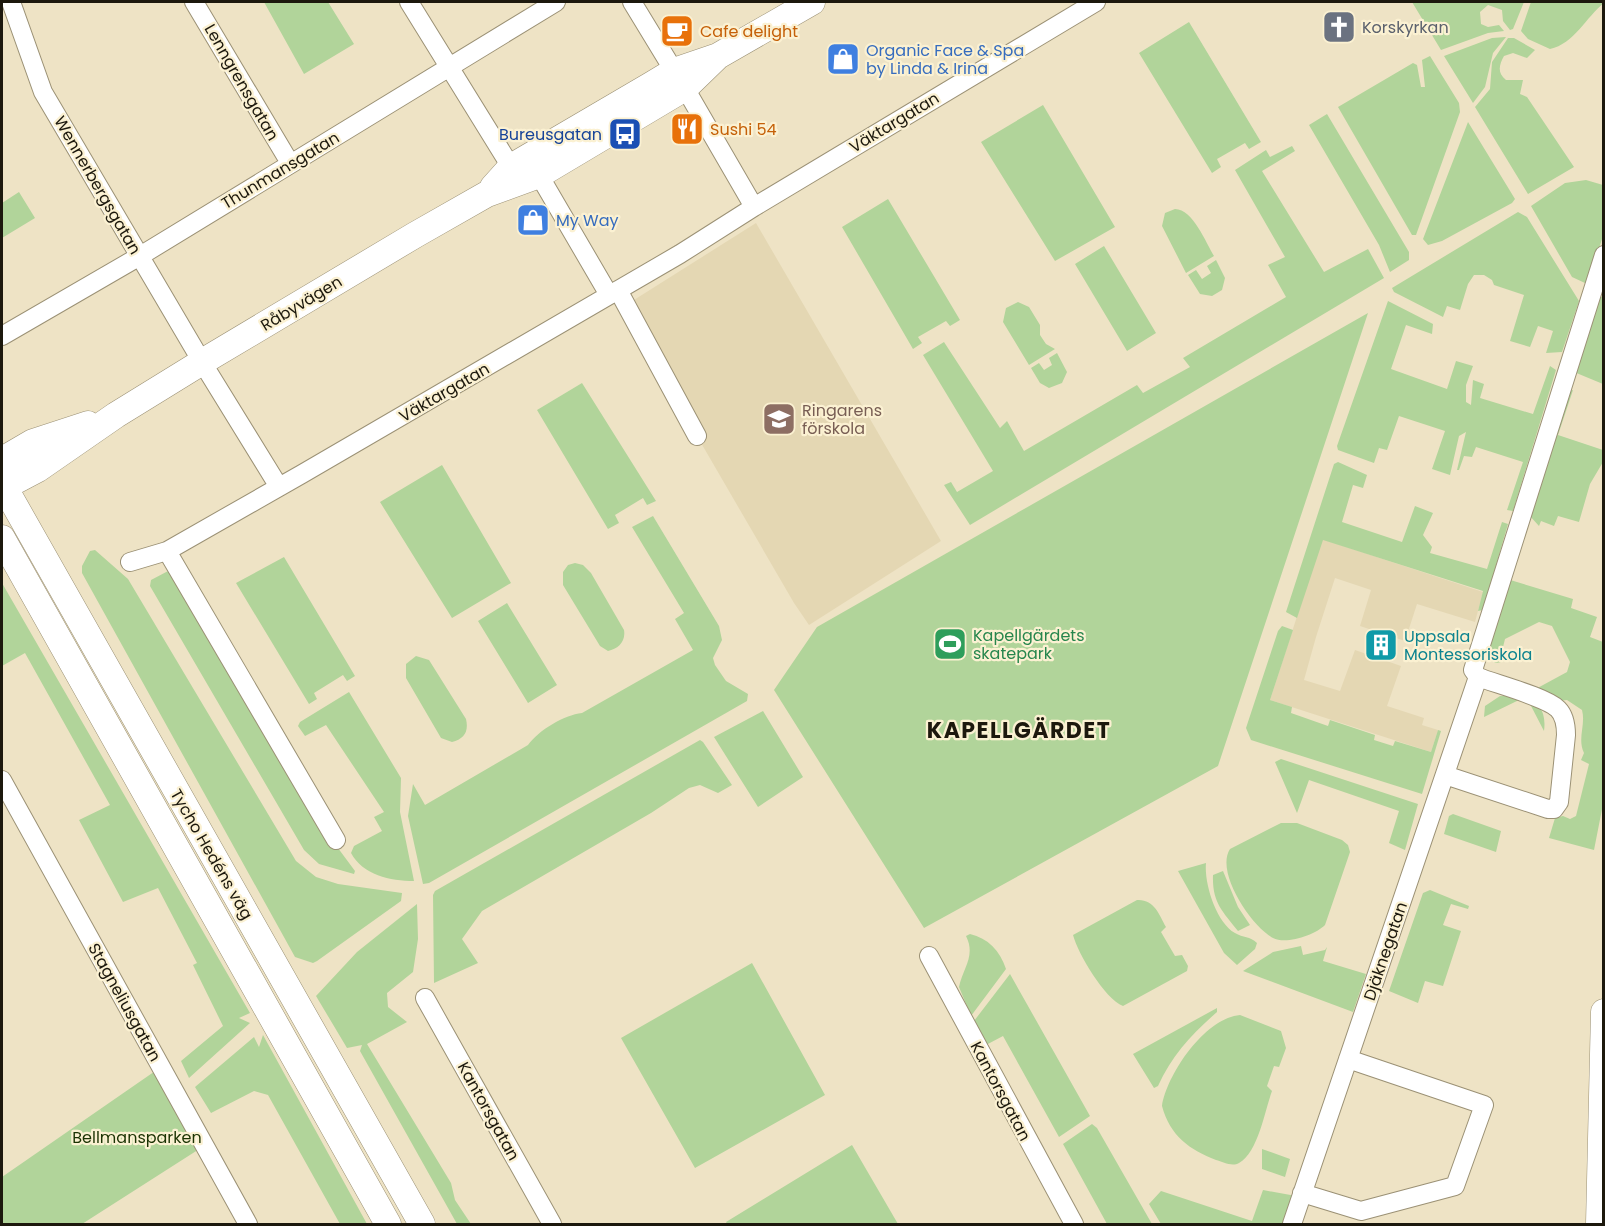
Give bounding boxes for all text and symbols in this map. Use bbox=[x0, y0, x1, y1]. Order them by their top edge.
church icon: Korskyrkan bbox=[1321, 9, 1357, 45]
cafe icon: Cafe delight bbox=[659, 13, 695, 49]
place label: Korskyrkan bbox=[1362, 16, 1449, 39]
street label: Lenngrensgatan bbox=[199, 20, 284, 145]
place label: Cafe delight bbox=[700, 20, 798, 43]
place label: Organic Face & Spa by Linda & Irina bbox=[866, 39, 1024, 80]
shop icon: Organic Face & Spa by Linda & Irina bbox=[825, 41, 861, 77]
street label: Väktargatan bbox=[845, 87, 943, 158]
restaurant icon: Sushi 54 bbox=[669, 111, 705, 147]
street label: Wennerbergsgatan bbox=[49, 112, 147, 259]
bus stop icon: Bureusgatan bbox=[607, 116, 643, 152]
place label: Sushi 54 bbox=[710, 118, 777, 141]
place label: Bureusgatan bbox=[499, 123, 602, 146]
street label: Thunmansgatan bbox=[217, 126, 344, 215]
shop icon: My Way bbox=[515, 202, 551, 238]
place label: My Way bbox=[556, 209, 619, 232]
street label: Råbyvägen bbox=[256, 270, 346, 337]
street label: Väktargatan bbox=[395, 357, 494, 428]
place label: Ringarens förskola bbox=[802, 399, 882, 440]
school or university icon: Ringarens förskola bbox=[761, 401, 797, 437]
place label: Kapellgärdets skatepark bbox=[973, 624, 1085, 665]
place label: Uppsala Montessoriskola bbox=[1404, 625, 1532, 666]
sports icon: Kapellgärdets skatepark bbox=[932, 626, 968, 662]
building icon: Uppsala Montessoriskola bbox=[1363, 627, 1399, 663]
district label: KAPELLGÄRDET bbox=[927, 715, 1111, 746]
street label: Tycho Hedéns väg bbox=[165, 785, 258, 924]
street label: Djäknegatan bbox=[1358, 899, 1413, 1004]
street label: Stagneliusgatan bbox=[83, 939, 167, 1066]
street label: Kantorsgatan bbox=[965, 1037, 1036, 1145]
street label: Kantorsgatan bbox=[452, 1058, 525, 1165]
park label: Bellmansparken bbox=[72, 1126, 202, 1149]

